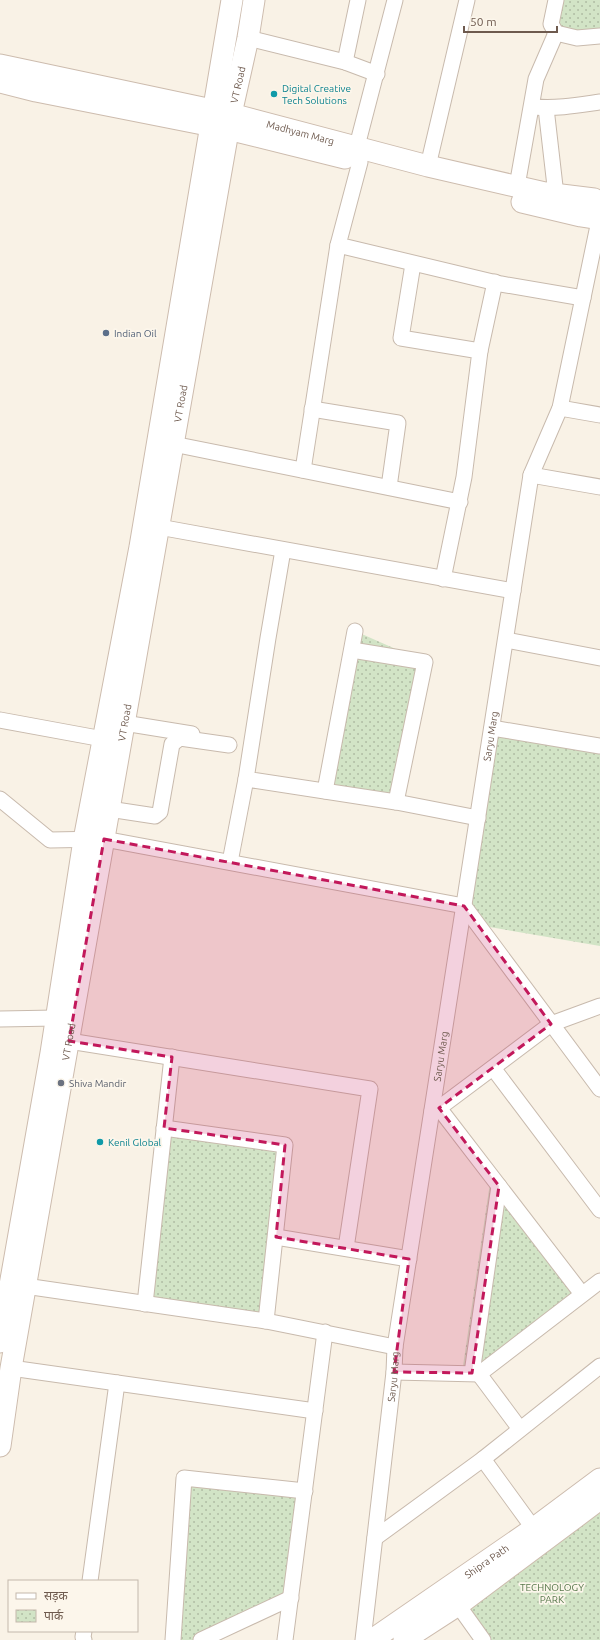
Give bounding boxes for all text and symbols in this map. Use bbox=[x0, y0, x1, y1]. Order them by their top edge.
scale bar bbox=[464, 8, 557, 34]
text: 50 m bbox=[470, 15, 497, 28]
street label: VT Road bbox=[228, 65, 247, 104]
place label: Digital Creative Tech Solutions bbox=[282, 83, 351, 106]
marker: Digital Creative Tech Solutions bbox=[269, 89, 279, 99]
street label: Madhyam Marg bbox=[265, 118, 336, 147]
marker: Indian Oil bbox=[101, 328, 111, 338]
place label: Indian Oil bbox=[114, 328, 157, 339]
street label: VT Road bbox=[172, 384, 189, 423]
street label: VT Road bbox=[116, 703, 133, 742]
street label: Saryu Marg bbox=[481, 710, 500, 762]
street label: VT Road bbox=[60, 1022, 77, 1061]
street label: Saryu Marg bbox=[431, 1030, 450, 1082]
marker: Shiva Mandir bbox=[56, 1078, 66, 1088]
place label: Shiva Mandir bbox=[69, 1078, 126, 1089]
marker: Kenil Global bbox=[95, 1137, 105, 1147]
place label: Kenil Global bbox=[108, 1137, 162, 1148]
street label: Saryu Marg bbox=[385, 1351, 400, 1403]
street label: Shipra Path bbox=[462, 1542, 511, 1580]
legend bbox=[8, 1580, 138, 1632]
park label: TECHNOLOGY PARK bbox=[520, 1582, 584, 1605]
text: सड़क bbox=[44, 1589, 69, 1603]
text: पार्क bbox=[44, 1609, 64, 1622]

